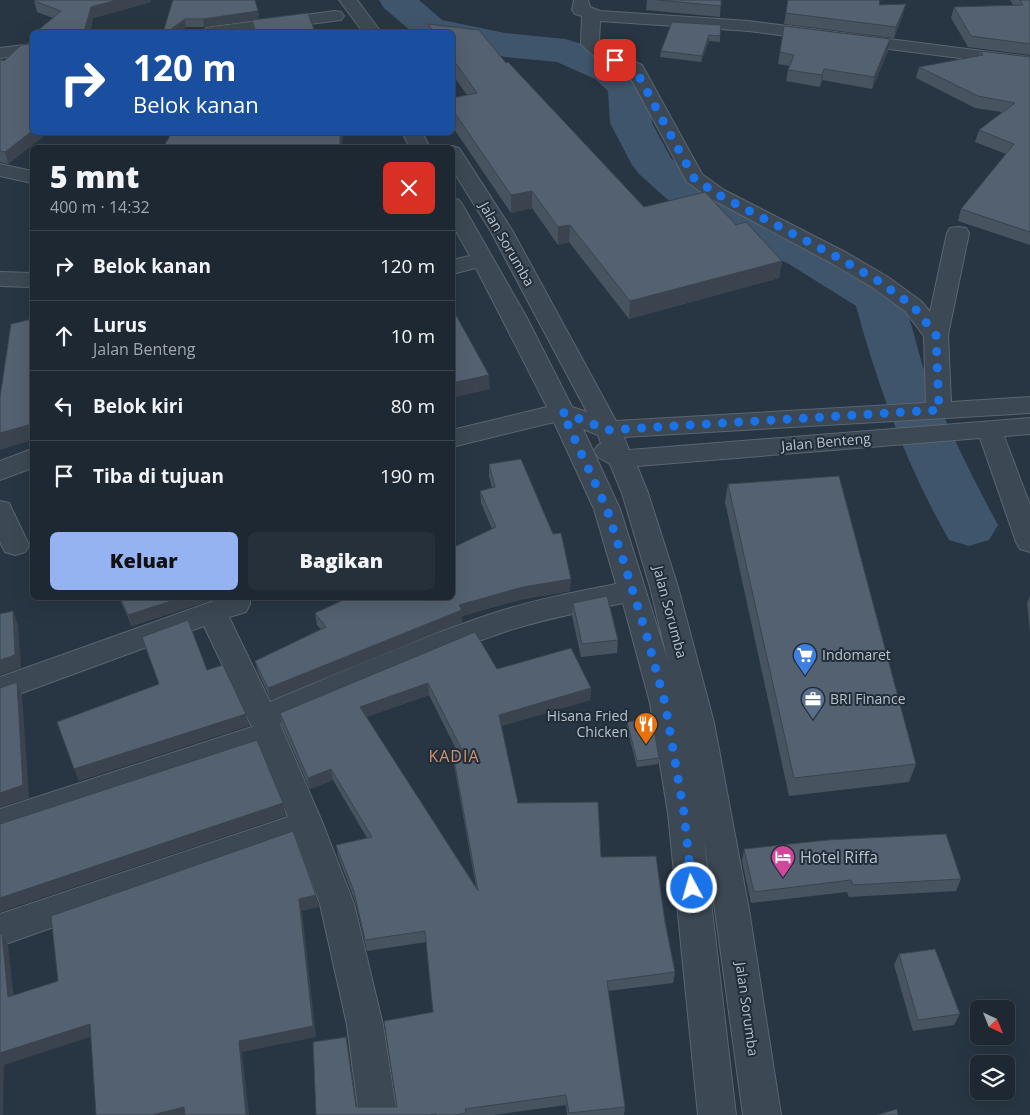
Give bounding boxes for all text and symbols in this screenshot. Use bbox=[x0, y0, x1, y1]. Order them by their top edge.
pin bbox=[594, 39, 636, 81]
text: 120 m bbox=[133, 44, 237, 91]
icon: arrive bbox=[601, 46, 629, 74]
icon: right bbox=[50, 50, 115, 115]
text: Belok kanan bbox=[133, 89, 259, 119]
text: 5 mnt bbox=[50, 156, 139, 197]
button: close bbox=[383, 162, 435, 214]
text: 400 m · 14:32 bbox=[50, 196, 150, 218]
street label: Jalan Sorumba bbox=[475, 196, 539, 290]
icon: right bbox=[50, 252, 78, 280]
text: Belok kanan bbox=[93, 253, 211, 279]
text: 120 m bbox=[380, 253, 435, 279]
text: Lurus bbox=[93, 312, 147, 338]
icon: ahead bbox=[50, 322, 78, 350]
text: 10 m bbox=[391, 323, 435, 349]
text: Jalan Benteng bbox=[93, 338, 195, 360]
icon: left bbox=[50, 392, 78, 420]
text: Belok kiri bbox=[93, 393, 183, 419]
text: 80 m bbox=[391, 393, 435, 419]
street label: Jalan Benteng bbox=[779, 428, 872, 455]
icon: arrive bbox=[50, 462, 78, 490]
text: Tiba di tujuan bbox=[93, 463, 224, 489]
text: 190 m bbox=[380, 463, 435, 489]
button: Keluar bbox=[50, 532, 238, 590]
button: Bagikan bbox=[248, 532, 435, 590]
street label: Jalan Sorumba bbox=[649, 562, 692, 660]
supermarket icon: Indomaret bbox=[792, 642, 818, 676]
place label: Indomaret bbox=[822, 645, 891, 664]
office icon: BRI Finance bbox=[800, 686, 826, 720]
place label: BRI Finance bbox=[830, 689, 906, 708]
place label: Hisana Fried Chicken bbox=[547, 706, 628, 741]
restaurant icon: Hisana Fried Chicken bbox=[633, 711, 659, 745]
district label: KADIA bbox=[428, 745, 480, 767]
hotel icon: Hotel Riffa bbox=[770, 844, 796, 878]
place label: Hotel Riffa bbox=[800, 846, 878, 868]
position arrow bbox=[665, 861, 717, 913]
street label: Jalan Sorumba bbox=[731, 959, 763, 1057]
north arrow bbox=[970, 1000, 1015, 1045]
map controls bbox=[970, 1000, 1015, 1100]
button: layers bbox=[970, 1055, 1015, 1100]

